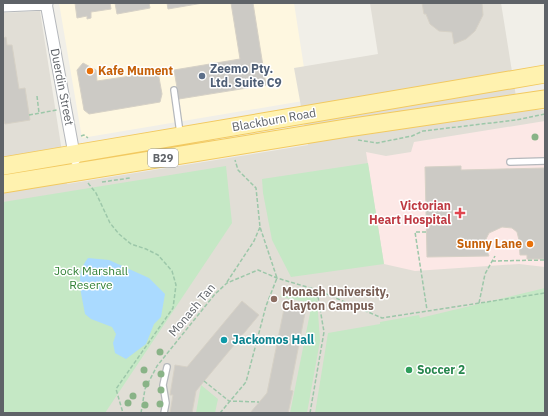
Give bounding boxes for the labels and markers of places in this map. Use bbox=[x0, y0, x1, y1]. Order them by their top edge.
place label: Zeemo Pty. Ltd. Suite C9 bbox=[210, 61, 282, 90]
place label: Kafe Mument bbox=[98, 63, 174, 78]
marker: Kafe Mument bbox=[85, 66, 95, 76]
marker: Zeemo Pty. Ltd. Suite C9 bbox=[197, 71, 207, 81]
place label: Victorian Heart Hospital bbox=[369, 198, 451, 227]
marker: Victorian Heart Hospital bbox=[454, 207, 466, 219]
place label: Sunny Lane bbox=[457, 236, 522, 251]
marker: Sunny Lane bbox=[525, 239, 535, 249]
place label: Monash University, Clayton Campus bbox=[282, 284, 389, 313]
marker: Monash University, Clayton Campus bbox=[269, 294, 279, 304]
place label: Jackomos Hall bbox=[232, 332, 315, 347]
marker: Jackomos Hall bbox=[219, 335, 229, 345]
place label: Soccer 2 bbox=[417, 362, 465, 377]
marker: Soccer 2 bbox=[404, 365, 414, 375]

